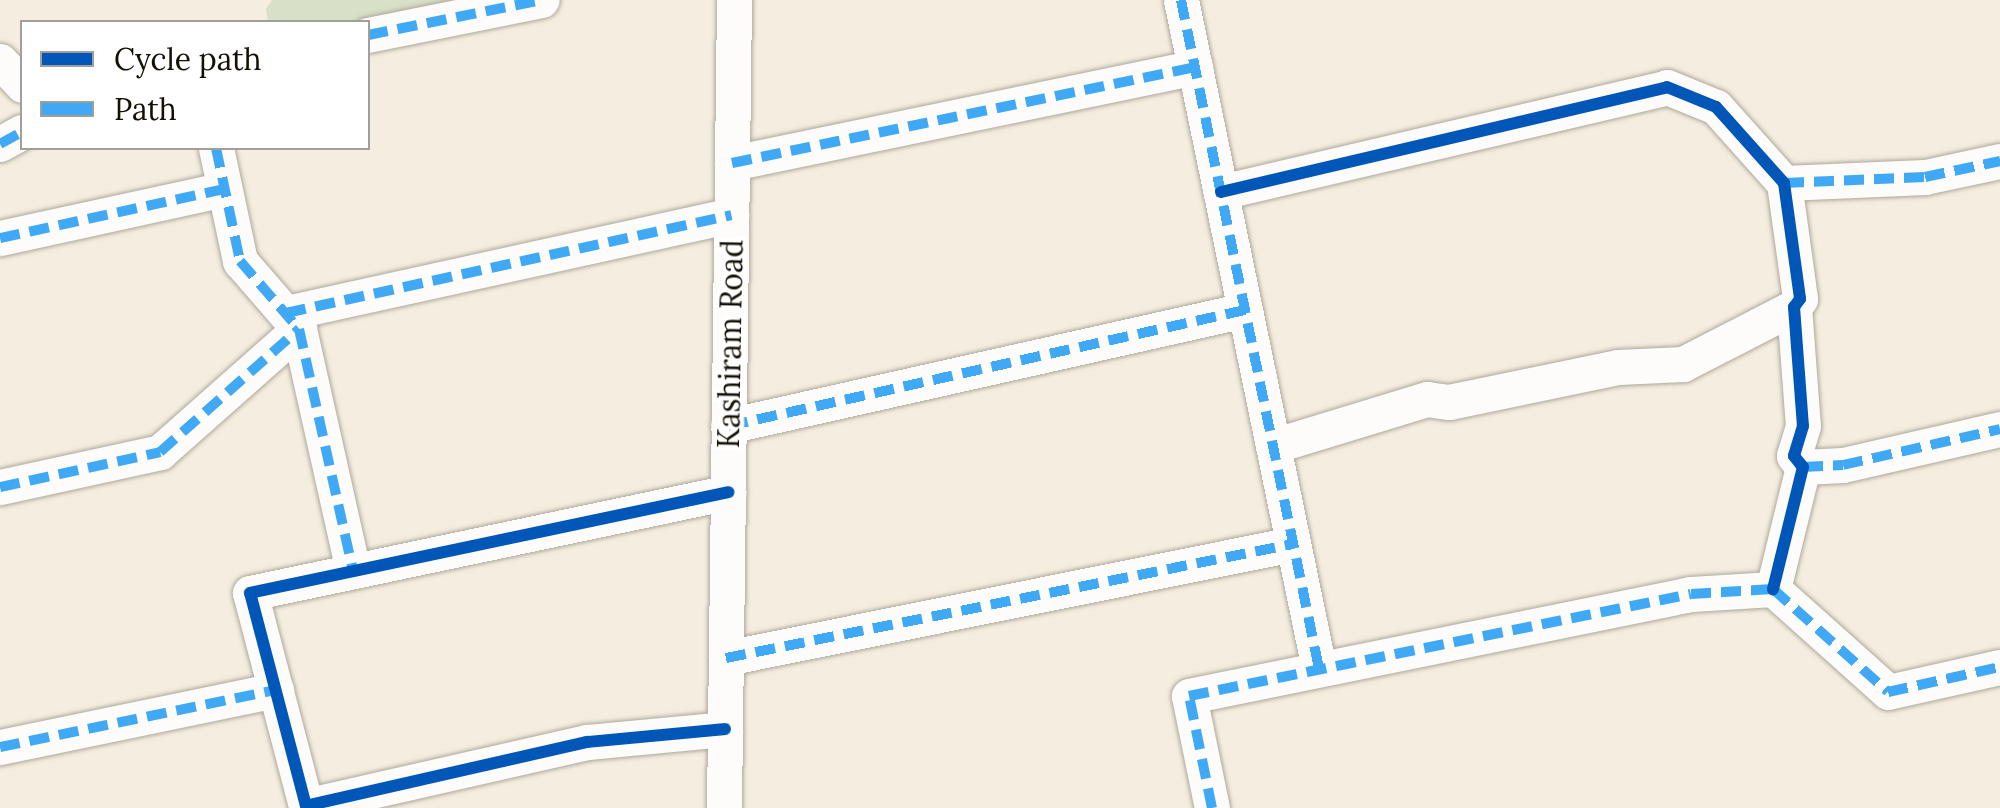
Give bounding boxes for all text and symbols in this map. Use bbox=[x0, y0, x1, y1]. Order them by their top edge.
legend bbox=[20, 20, 370, 150]
text: Cycle path bbox=[114, 40, 262, 78]
text: Path bbox=[114, 90, 177, 128]
street label: Kashiram Road bbox=[710, 239, 750, 449]

